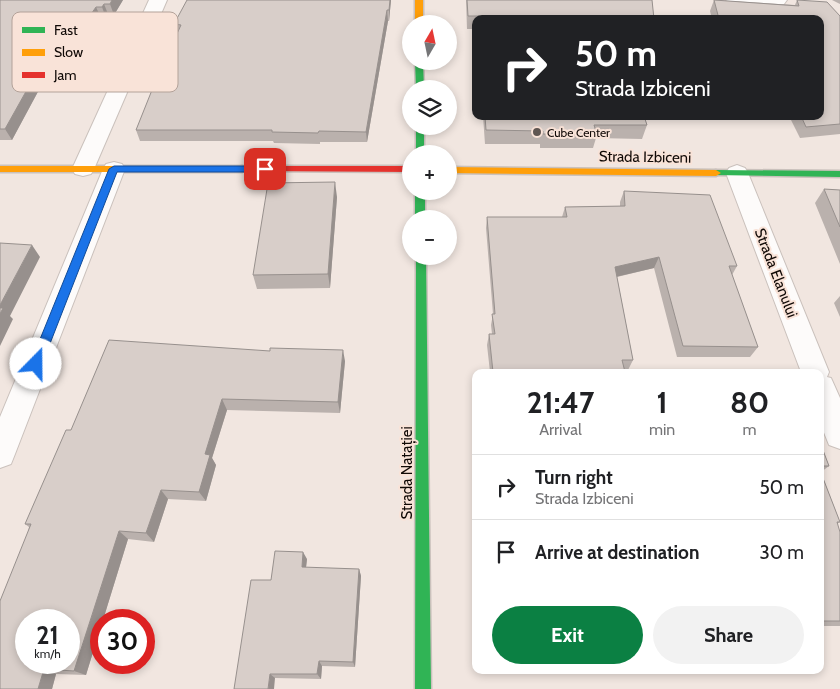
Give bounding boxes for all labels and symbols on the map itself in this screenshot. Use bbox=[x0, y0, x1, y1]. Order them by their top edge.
legend bbox=[12, 12, 178, 92]
north arrow bbox=[402, 15, 458, 70]
text: Fast bbox=[54, 21, 78, 39]
text: Slow bbox=[54, 43, 83, 61]
text: Jam bbox=[53, 66, 76, 84]
place label: Cube Center bbox=[547, 125, 610, 140]
marker: Cube Center bbox=[531, 126, 543, 138]
street label: Strada Izbiceni bbox=[599, 147, 691, 167]
pin bbox=[244, 148, 286, 190]
street label: Strada Elanului bbox=[751, 226, 801, 320]
position arrow bbox=[9.0, 337, 61.0, 389]
street label: Strada Natației bbox=[398, 426, 417, 520]
speed limit sign: 30 bbox=[90, 609, 155, 674]

